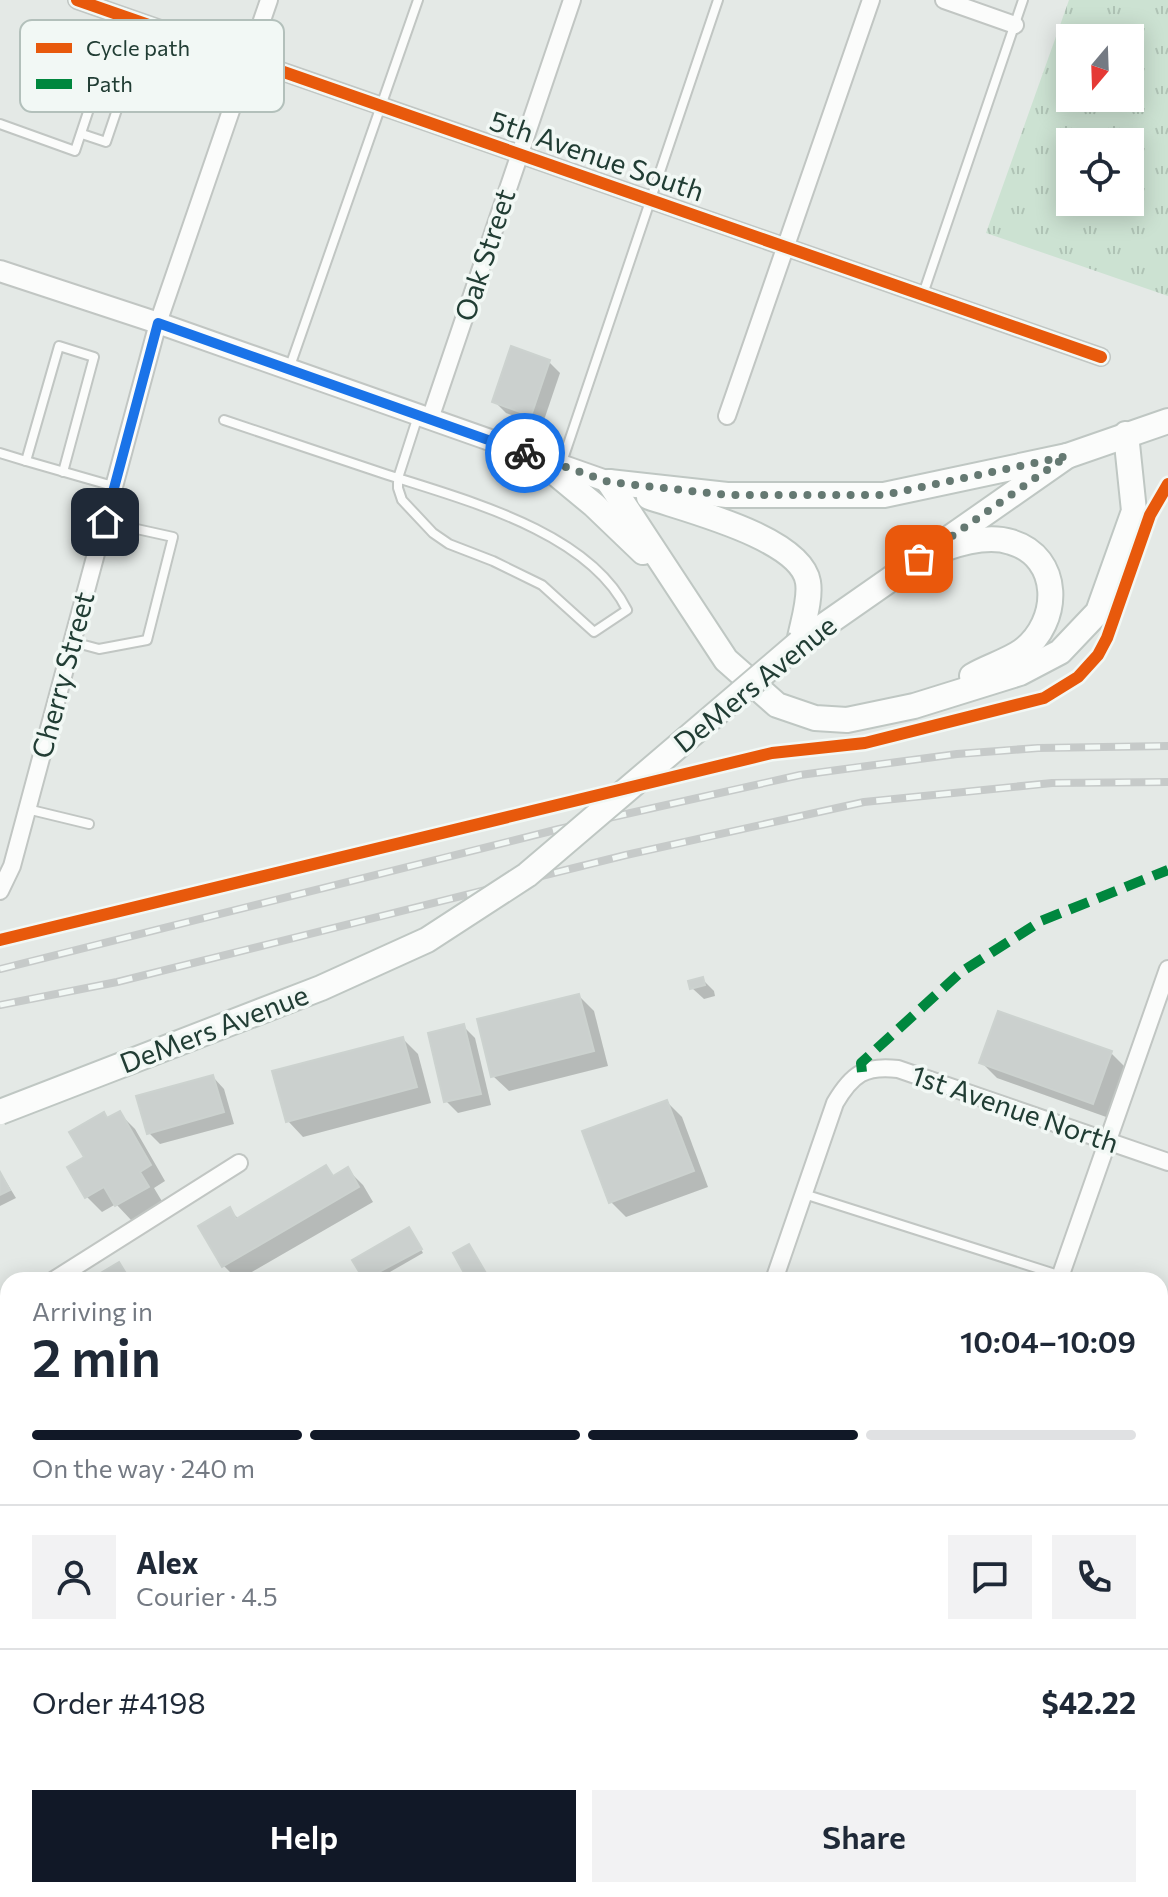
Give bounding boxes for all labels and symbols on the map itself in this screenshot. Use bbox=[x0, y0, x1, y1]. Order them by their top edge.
legend bbox=[20, 20, 284, 112]
north arrow bbox=[1056, 24, 1144, 112]
text: Cycle path bbox=[86, 34, 190, 61]
text: Path bbox=[86, 70, 133, 97]
street label: 5th Avenue South bbox=[486, 103, 709, 208]
street label: Oak Street bbox=[447, 184, 521, 325]
courier bbox=[485, 413, 565, 493]
pin bbox=[71, 488, 139, 556]
pin bbox=[885, 525, 953, 593]
street label: Cherry Street bbox=[23, 588, 101, 762]
street label: DeMers Avenue bbox=[666, 607, 842, 759]
street label: DeMers Avenue bbox=[115, 977, 313, 1080]
street label: 1st Avenue North bbox=[907, 1057, 1123, 1159]

